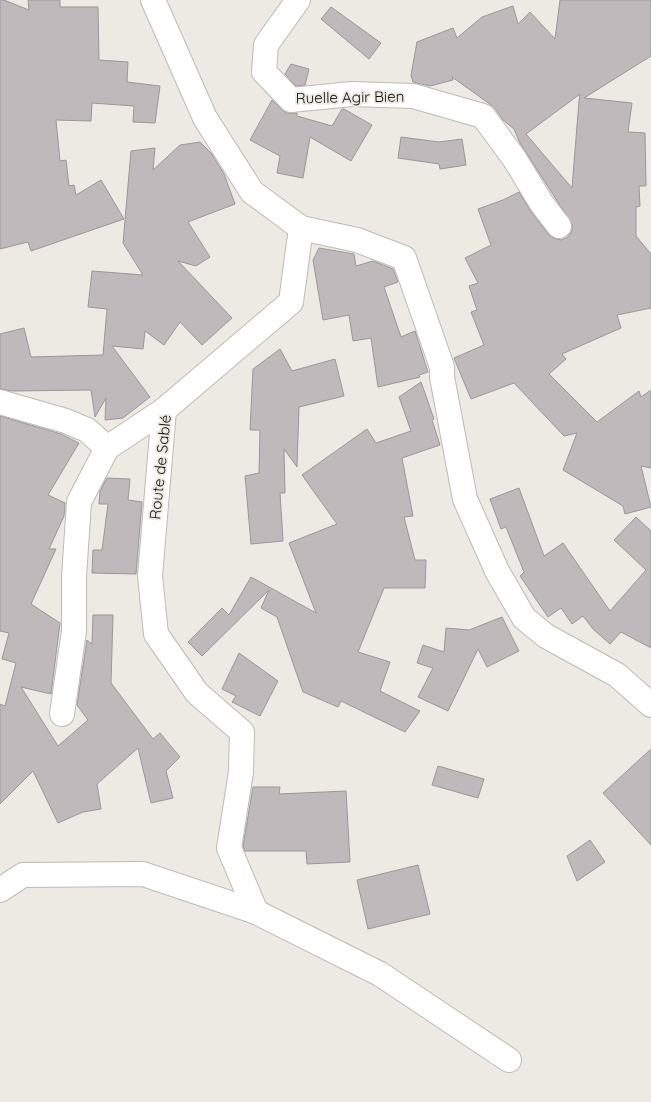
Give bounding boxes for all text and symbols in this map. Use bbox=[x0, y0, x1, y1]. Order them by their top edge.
street label: Ruelle Agir Bien bbox=[296, 87, 404, 107]
street label: Route de Sablé bbox=[145, 414, 175, 520]

